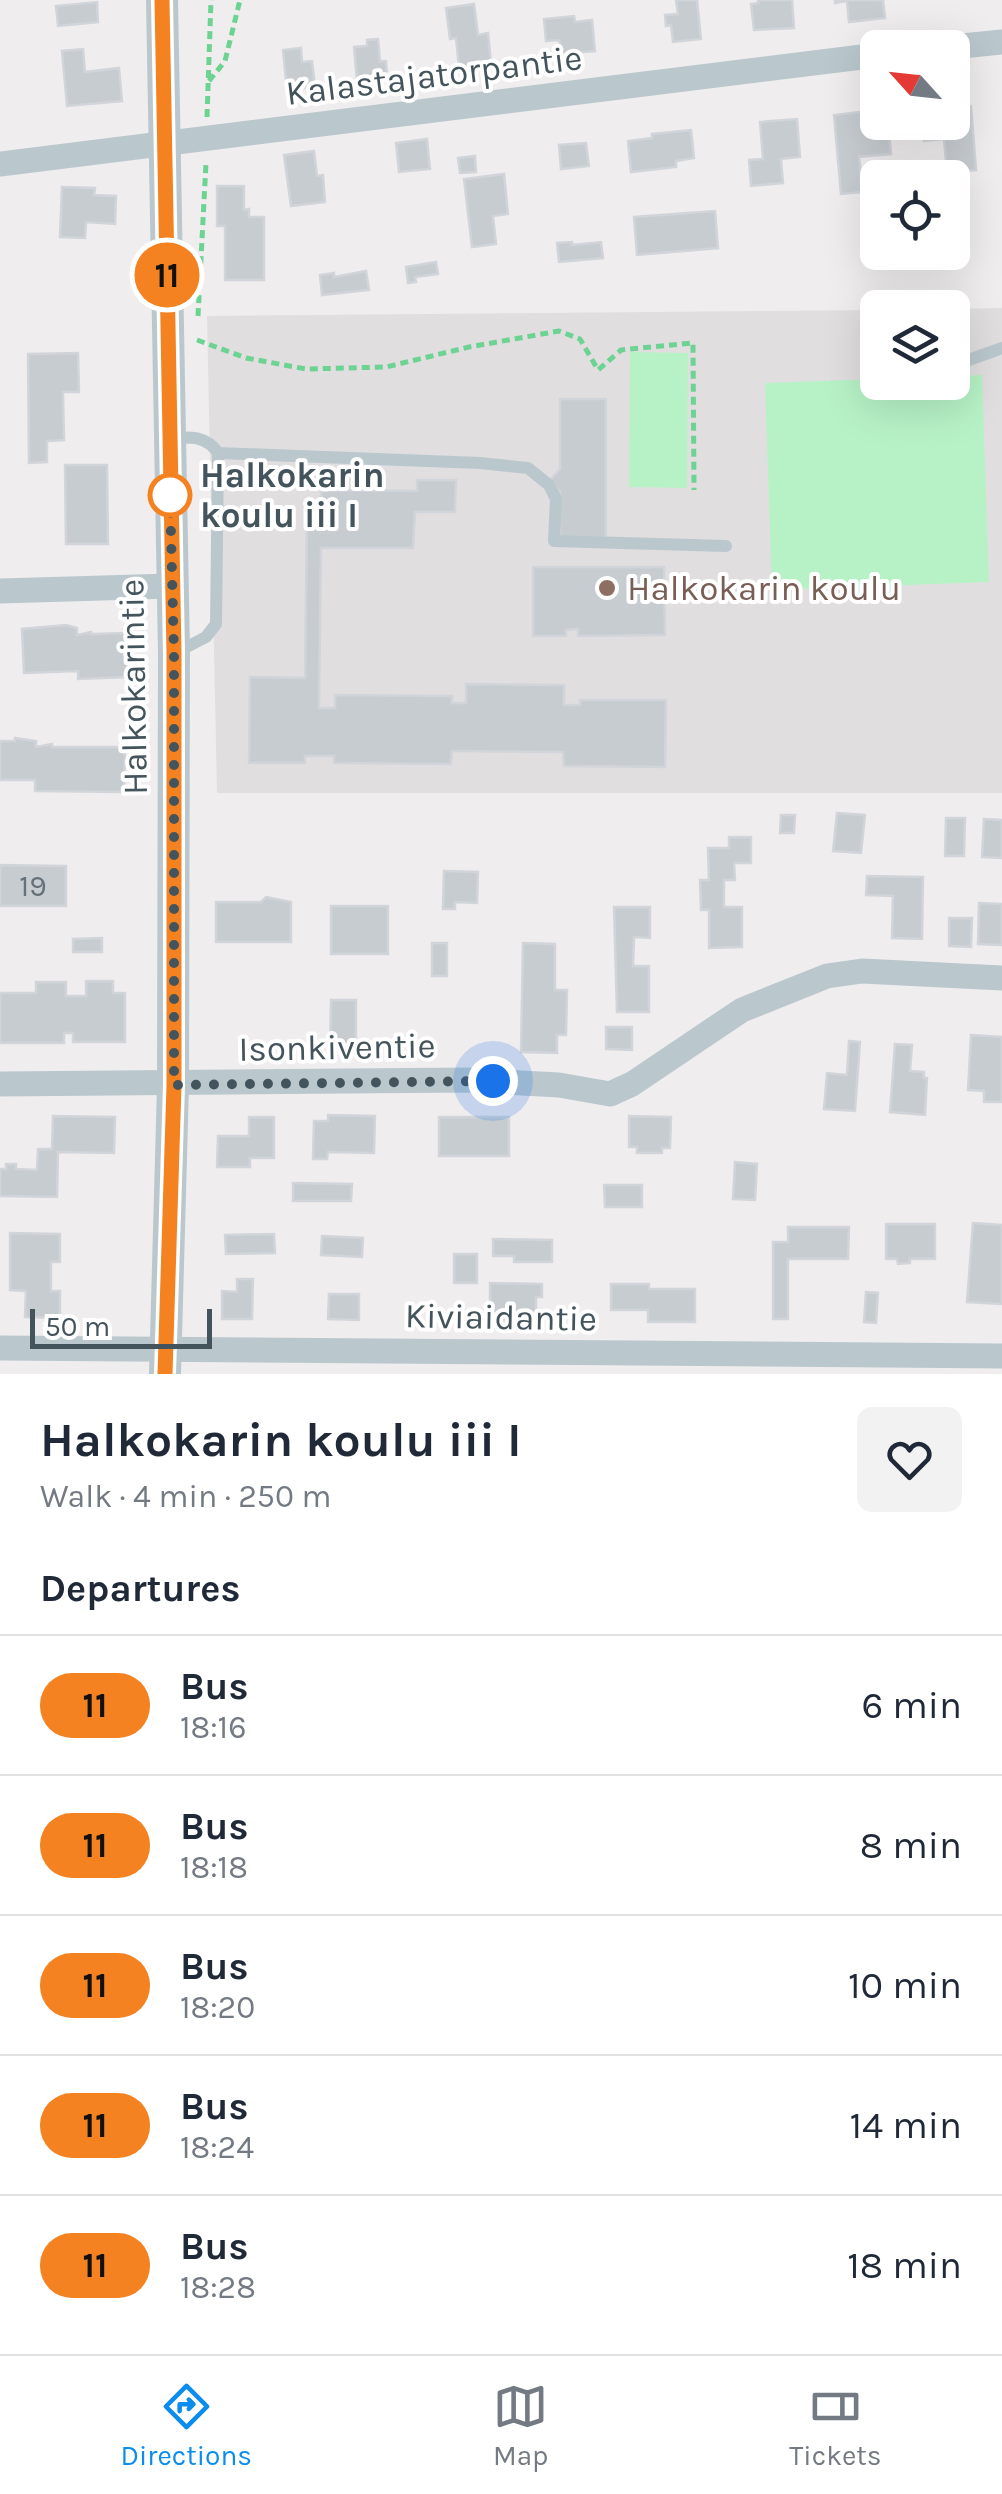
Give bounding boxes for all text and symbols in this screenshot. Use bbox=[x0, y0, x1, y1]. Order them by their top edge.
north arrow bbox=[860, 30, 970, 140]
map controls bbox=[860, 30, 970, 400]
street label: Kalastajatorpantie bbox=[284, 37, 584, 114]
button: locate bbox=[860, 160, 970, 270]
line badge: 11 bbox=[122, 242, 212, 308]
text: 11 bbox=[155, 255, 179, 296]
button: layers bbox=[860, 290, 970, 400]
place label: Halkokarin koulu iii I bbox=[200, 455, 385, 536]
marker: Halkokarin koulu iii I bbox=[149, 474, 191, 516]
place label: Halkokarin koulu bbox=[627, 568, 901, 609]
marker: Halkokarin koulu bbox=[596, 577, 618, 599]
street label: Halkokarintie bbox=[111, 579, 156, 795]
house number: 19 bbox=[19, 868, 47, 904]
street label: Isonkiventie bbox=[238, 1025, 436, 1070]
your location bbox=[468, 1056, 518, 1106]
street label: Kiviaidantie bbox=[405, 1295, 597, 1340]
scale bar bbox=[30, 1304, 212, 1348]
text: 50 m bbox=[45, 1310, 110, 1343]
button: heart bbox=[857, 1407, 962, 1512]
text: Halkokarin koulu iii I bbox=[40, 1412, 522, 1468]
text: Walk · 4 min · 250 m bbox=[40, 1478, 331, 1515]
text: Departures bbox=[40, 1566, 240, 1611]
text: Bus bbox=[180, 1664, 249, 1709]
text: 6 min bbox=[861, 1683, 962, 1728]
text: 11 bbox=[83, 1685, 107, 1726]
text: 18:16 bbox=[180, 1709, 247, 1746]
text: Bus bbox=[180, 1804, 249, 1849]
text: 8 min bbox=[860, 1823, 962, 1868]
text: 11 bbox=[83, 1825, 107, 1866]
text: 18:18 bbox=[180, 1849, 248, 1886]
text: Bus bbox=[180, 1944, 249, 1989]
text: 10 min bbox=[848, 1963, 962, 2008]
text: 11 bbox=[83, 1965, 107, 2006]
text: 18:20 bbox=[180, 1989, 255, 2026]
text: Bus bbox=[180, 2084, 249, 2129]
text: 14 min bbox=[849, 2103, 962, 2148]
text: 11 bbox=[83, 2105, 107, 2146]
text: 18:24 bbox=[180, 2129, 254, 2166]
text: Bus bbox=[180, 2224, 249, 2269]
text: 18 min bbox=[847, 2243, 962, 2288]
text: 11 bbox=[83, 2245, 107, 2286]
text: 18:28 bbox=[180, 2269, 256, 2306]
tab: Directions bbox=[120, 2379, 252, 2472]
tab: Map bbox=[493, 2379, 548, 2472]
tab: Tickets bbox=[789, 2379, 882, 2472]

